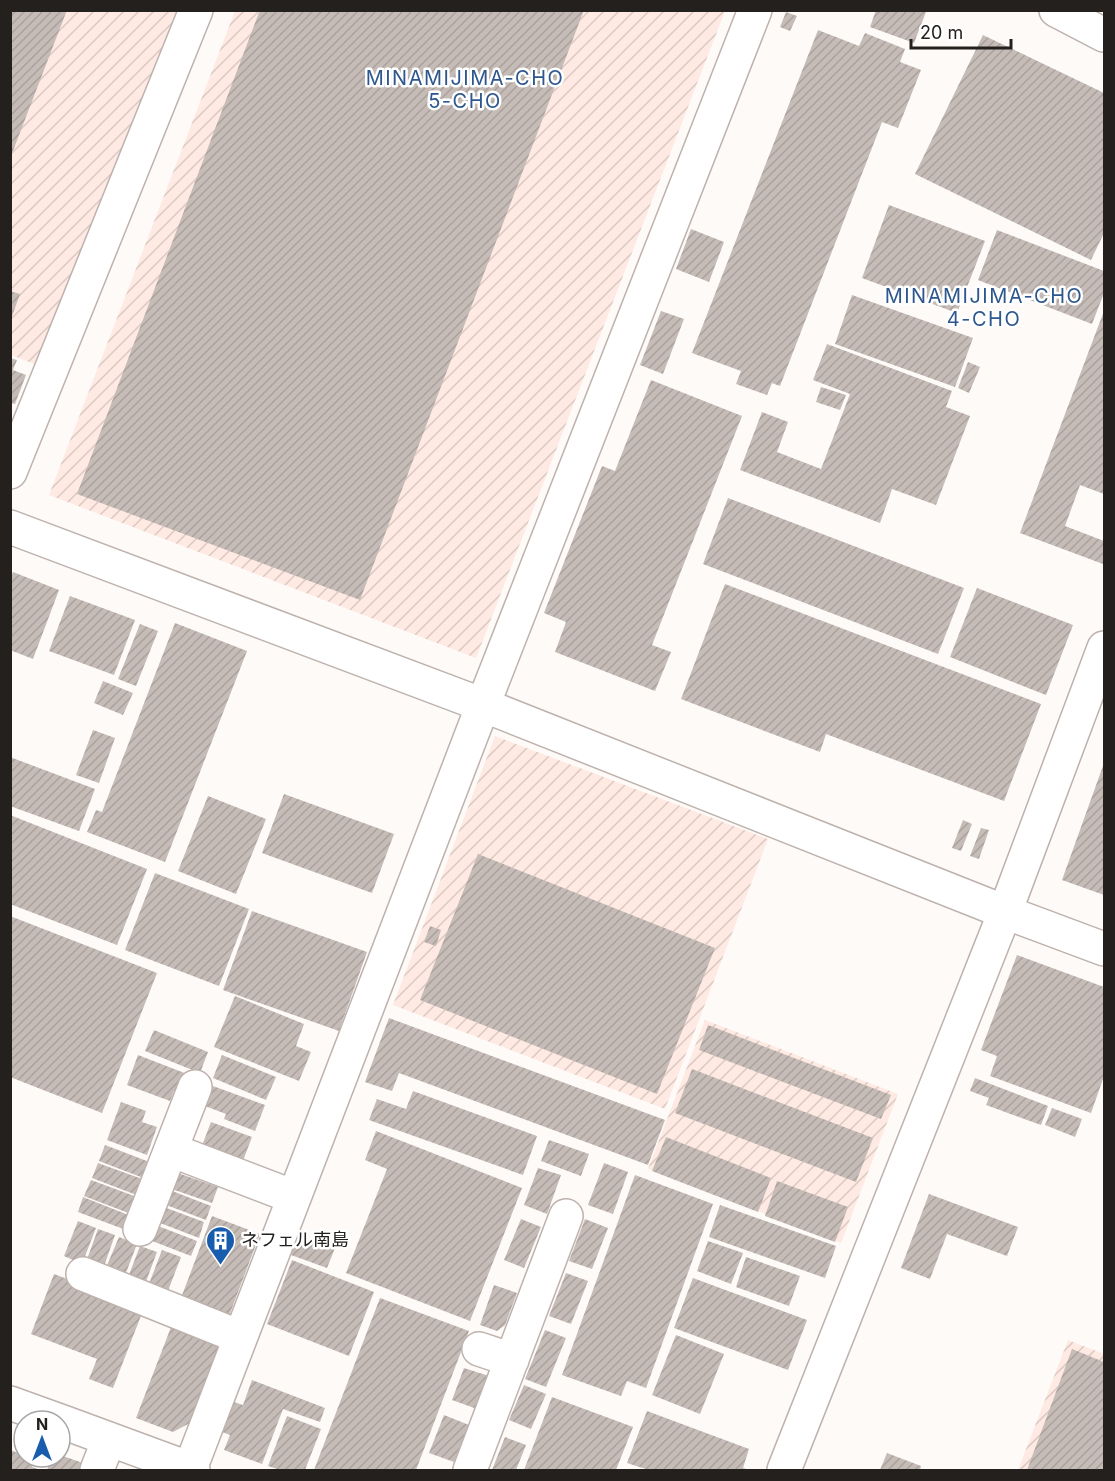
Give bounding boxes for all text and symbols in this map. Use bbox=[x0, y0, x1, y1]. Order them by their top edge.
scale bar bbox=[911, 12, 1012, 50]
text: 20 m bbox=[920, 22, 963, 43]
district label: MINAMIJIMA-CHO 5-CHO bbox=[366, 66, 564, 113]
district label: MINAMIJIMA-CHO 4-CHO bbox=[885, 284, 1083, 331]
building icon: ネフェル南島 bbox=[204, 1224, 236, 1266]
place label: ネフェル南島 bbox=[241, 1229, 349, 1250]
north arrow bbox=[12, 1409, 72, 1469]
text: N bbox=[36, 1414, 48, 1434]

